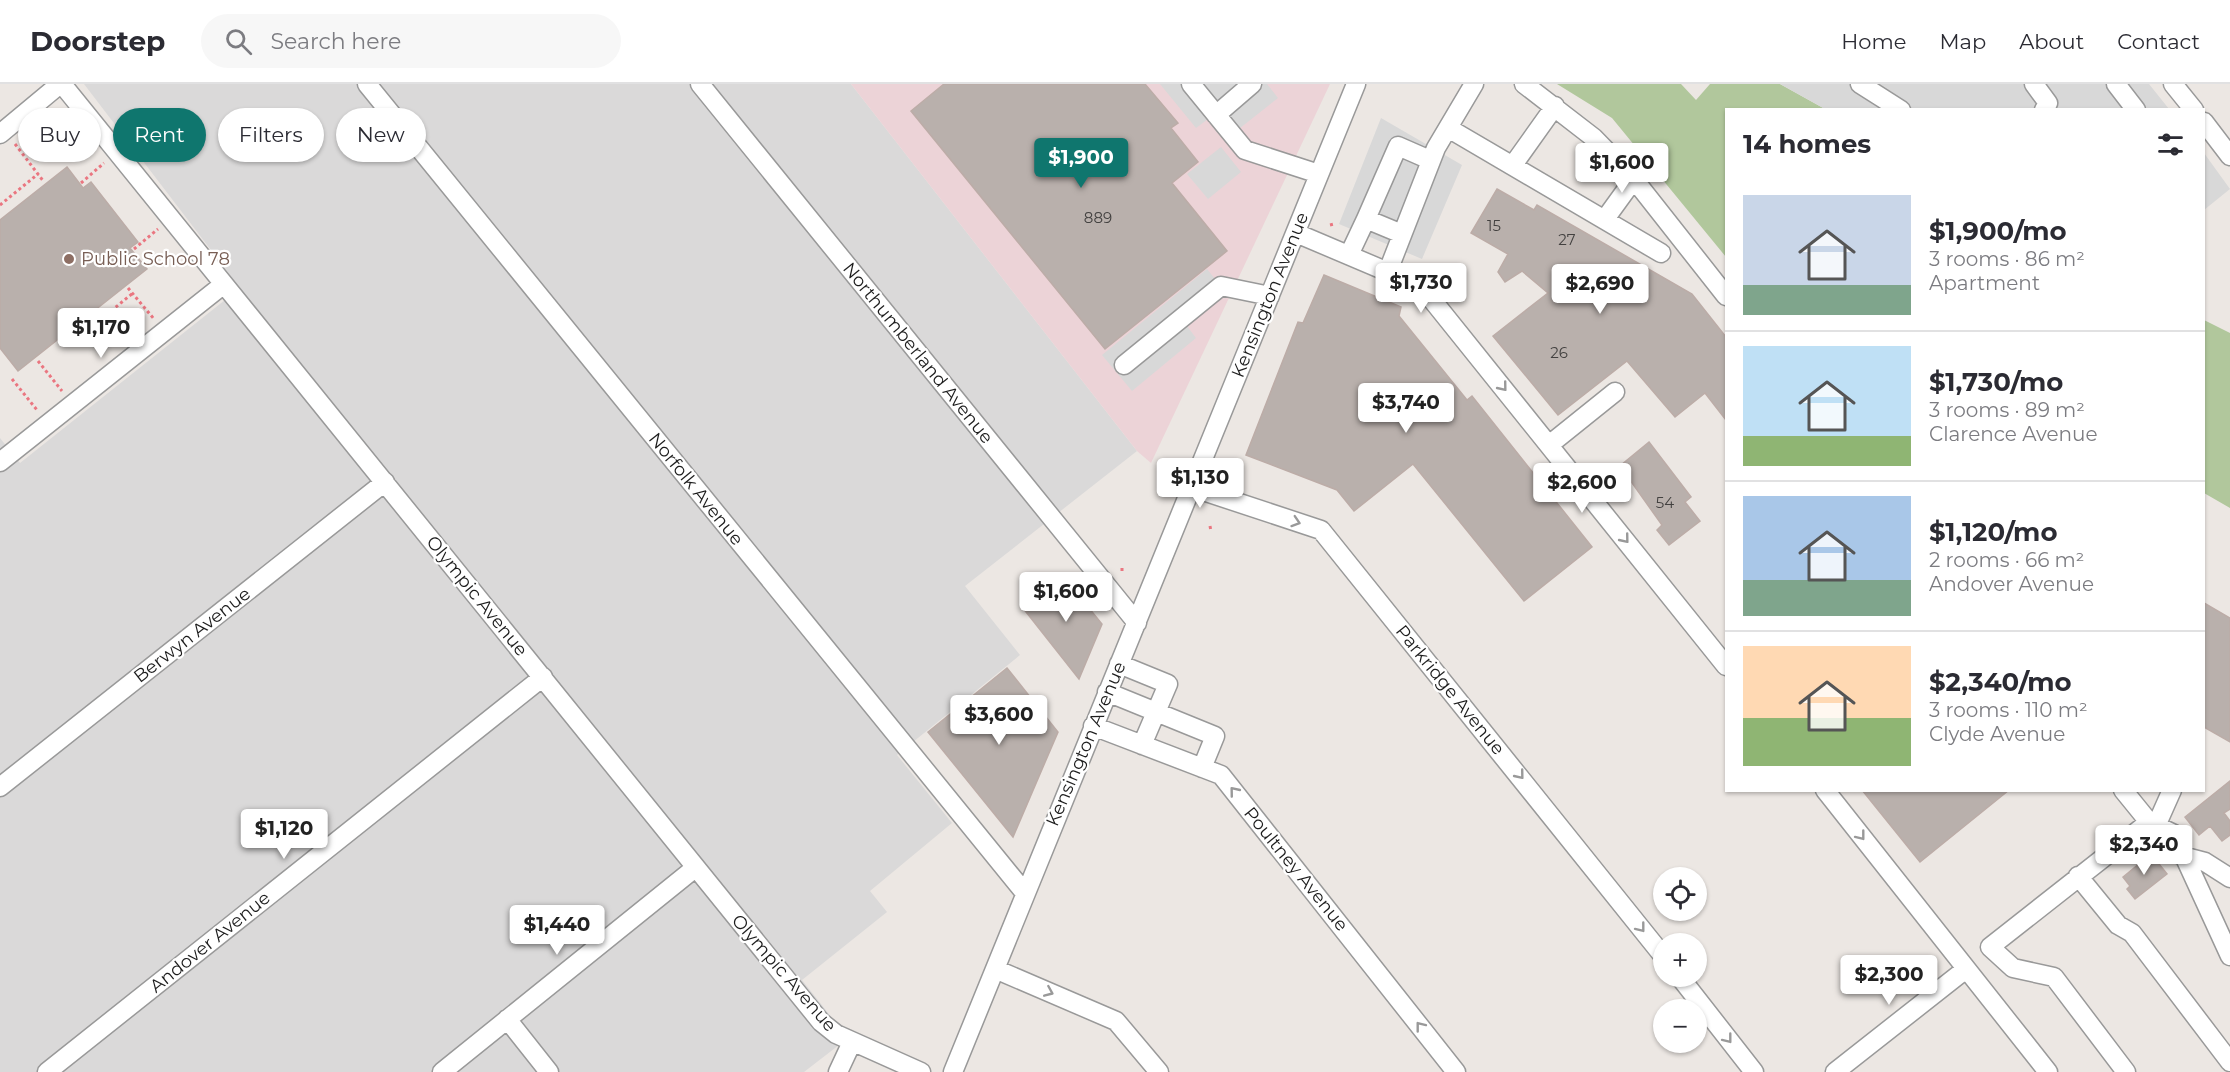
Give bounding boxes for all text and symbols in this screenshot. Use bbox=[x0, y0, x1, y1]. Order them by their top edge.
search box bbox=[201, 14, 621, 68]
text: Doorstep bbox=[30, 24, 165, 58]
icon: search bbox=[222, 25, 255, 58]
text: Search here bbox=[270, 28, 401, 55]
text: Home bbox=[1841, 29, 1906, 54]
text: Map bbox=[1939, 29, 1986, 54]
text: About bbox=[2019, 29, 2084, 54]
text: Contact bbox=[2117, 29, 2200, 54]
chip: Buy bbox=[18, 108, 101, 162]
chip: Rent bbox=[113, 108, 206, 162]
chip: Filters bbox=[218, 108, 324, 162]
chip: New bbox=[336, 108, 426, 162]
text: 14 homes bbox=[1743, 128, 1871, 160]
icon: filters bbox=[2154, 128, 2187, 161]
pin: $1,900 bbox=[1032, 138, 1130, 189]
pin: $1,600 bbox=[1573, 143, 1671, 194]
text: $1,900 bbox=[1048, 145, 1114, 169]
text: $1,600 bbox=[1589, 150, 1655, 174]
house number: 889 bbox=[1084, 208, 1112, 227]
street label: Kensington Avenue bbox=[1227, 209, 1313, 381]
text: $1,900/mo bbox=[1929, 215, 2067, 247]
house number: 15 bbox=[1487, 216, 1501, 235]
icon: home bbox=[1791, 219, 1863, 291]
house number: 27 bbox=[1558, 230, 1576, 249]
text: 3 rooms · 86 m² bbox=[1929, 247, 2085, 271]
place label: Public School 78 bbox=[81, 248, 230, 270]
marker: Public School 78 bbox=[62, 252, 76, 266]
street label: Northumberland Avenue bbox=[838, 258, 998, 448]
pin: $1,730 bbox=[1372, 263, 1470, 314]
pin: $2,690 bbox=[1551, 264, 1649, 315]
text: $1,730 bbox=[1390, 270, 1453, 294]
text: $2,690 bbox=[1566, 271, 1634, 295]
text: Apartment bbox=[1929, 271, 2040, 295]
pin: $1,170 bbox=[52, 308, 150, 359]
text: $1,170 bbox=[72, 315, 130, 339]
house number: 26 bbox=[1550, 343, 1568, 362]
text: $1,730/mo bbox=[1929, 366, 2063, 398]
icon: home bbox=[1791, 370, 1863, 442]
one-way arrow bbox=[1495, 380, 1506, 391]
pin: $3,740 bbox=[1357, 383, 1455, 434]
text: $3,740 bbox=[1372, 390, 1440, 414]
text: 3 rooms · 89 m² bbox=[1929, 398, 2085, 422]
text: Clarence Avenue bbox=[1929, 422, 2098, 446]
street label: Norfolk Avenue bbox=[644, 428, 748, 550]
pin: $1,130 bbox=[1151, 458, 1249, 509]
pin: $2,600 bbox=[1533, 463, 1631, 514]
text: $1,130 bbox=[1171, 465, 1229, 489]
text: $2,600 bbox=[1547, 470, 1617, 494]
house number: 54 bbox=[1656, 493, 1674, 512]
one-way arrow bbox=[1290, 514, 1301, 527]
text: $1,120/mo bbox=[1929, 516, 2058, 548]
icon: home bbox=[1791, 520, 1863, 592]
street label: Olympic Avenue bbox=[422, 531, 532, 661]
one-way arrow bbox=[1618, 532, 1629, 543]
text: 2 rooms · 66 m² bbox=[1929, 548, 2084, 572]
pin: $1,600 bbox=[1017, 572, 1115, 623]
text: Andover Avenue bbox=[1929, 572, 2094, 596]
text: $1,600 bbox=[1033, 579, 1099, 603]
street label: Berwyn Avenue bbox=[129, 582, 255, 687]
street label: Parkridge Avenue bbox=[1391, 621, 1509, 760]
street label: Kensington Avenue bbox=[1041, 658, 1131, 830]
text: $2,340/mo bbox=[1929, 666, 2072, 698]
icon: home bbox=[1791, 670, 1863, 742]
pin: $3,600 bbox=[950, 695, 1048, 746]
text: 3 rooms · 110 m² bbox=[1929, 698, 2088, 722]
text: $3,600 bbox=[964, 702, 1034, 726]
text: Clyde Avenue bbox=[1929, 722, 2065, 746]
one-way arrow bbox=[1512, 769, 1523, 780]
one-way arrow bbox=[1230, 787, 1241, 798]
street label: Poultney Avenue bbox=[1239, 802, 1353, 936]
pin: $1,120 bbox=[235, 809, 333, 860]
text: $1,120 bbox=[255, 816, 313, 840]
pin: $2,340 bbox=[2095, 825, 2193, 876]
one-way arrow bbox=[1854, 830, 1865, 841]
text: $2,340 bbox=[2109, 832, 2179, 856]
map controls bbox=[1653, 867, 1707, 1053]
button: locate bbox=[1653, 867, 1707, 921]
street label: Andover Avenue bbox=[145, 887, 275, 997]
pin: $1,440 bbox=[508, 905, 606, 956]
street label: Olympic Avenue bbox=[727, 910, 841, 1036]
text: $1,440 bbox=[524, 912, 590, 936]
one-way arrow bbox=[1633, 922, 1644, 933]
button: + bbox=[1653, 933, 1707, 987]
pin: $2,300 bbox=[1840, 955, 1938, 1006]
text: $2,300 bbox=[1854, 962, 1924, 986]
one-way arrow bbox=[1042, 985, 1053, 997]
button: − bbox=[1653, 999, 1707, 1053]
one-way arrow bbox=[1417, 1022, 1428, 1033]
one-way arrow bbox=[1720, 1032, 1731, 1043]

